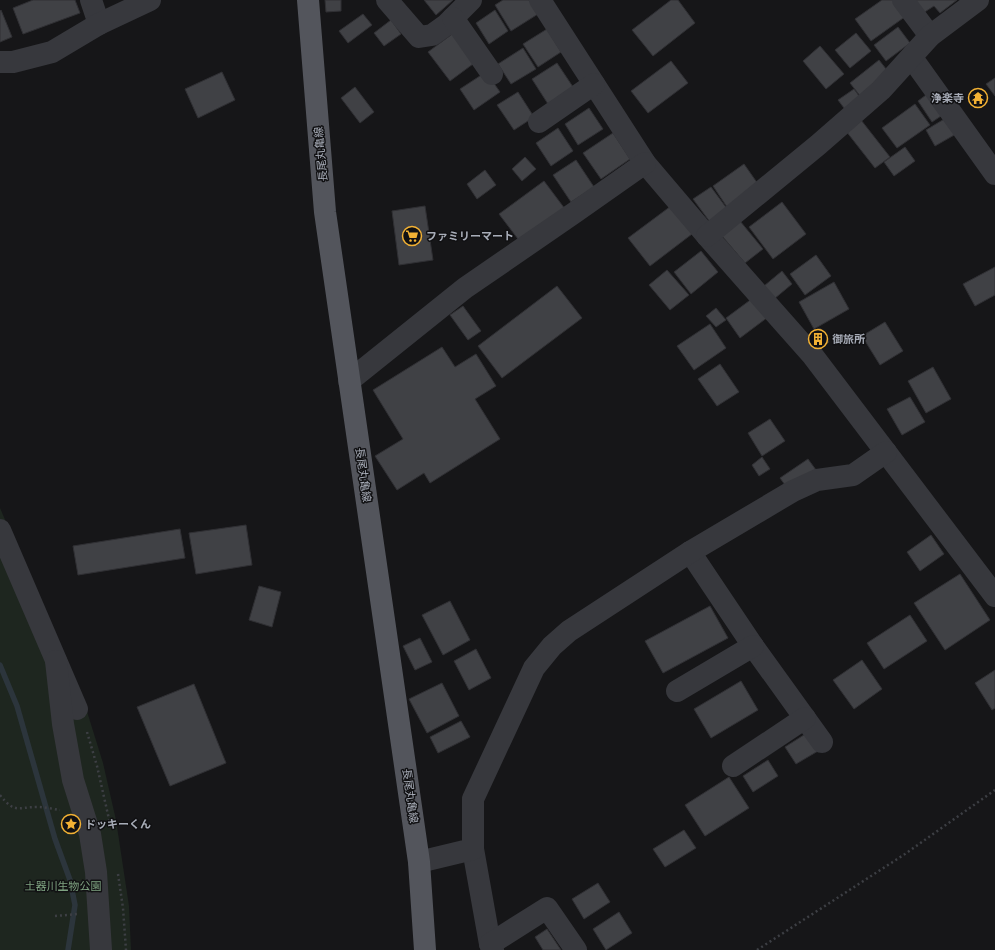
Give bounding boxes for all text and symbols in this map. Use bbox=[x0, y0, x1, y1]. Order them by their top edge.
temple icon: 浄楽寺 bbox=[967, 87, 989, 109]
place label: 浄楽寺 bbox=[931, 92, 964, 105]
street label: 長尾丸亀線 bbox=[312, 126, 330, 182]
supermarket icon: ファミリーマート bbox=[401, 225, 423, 247]
place label: ファミリーマート bbox=[426, 230, 514, 243]
building icon: 御旅所 bbox=[807, 328, 829, 350]
place label: 御旅所 bbox=[832, 333, 865, 346]
street label: 長尾丸亀線 bbox=[353, 447, 373, 503]
street label: 長尾丸亀線 bbox=[400, 768, 420, 824]
place icon: ドッキーくん bbox=[60, 813, 82, 835]
place label: ドッキーくん bbox=[85, 818, 151, 831]
park label: 土器川生物公園 bbox=[25, 880, 102, 893]

